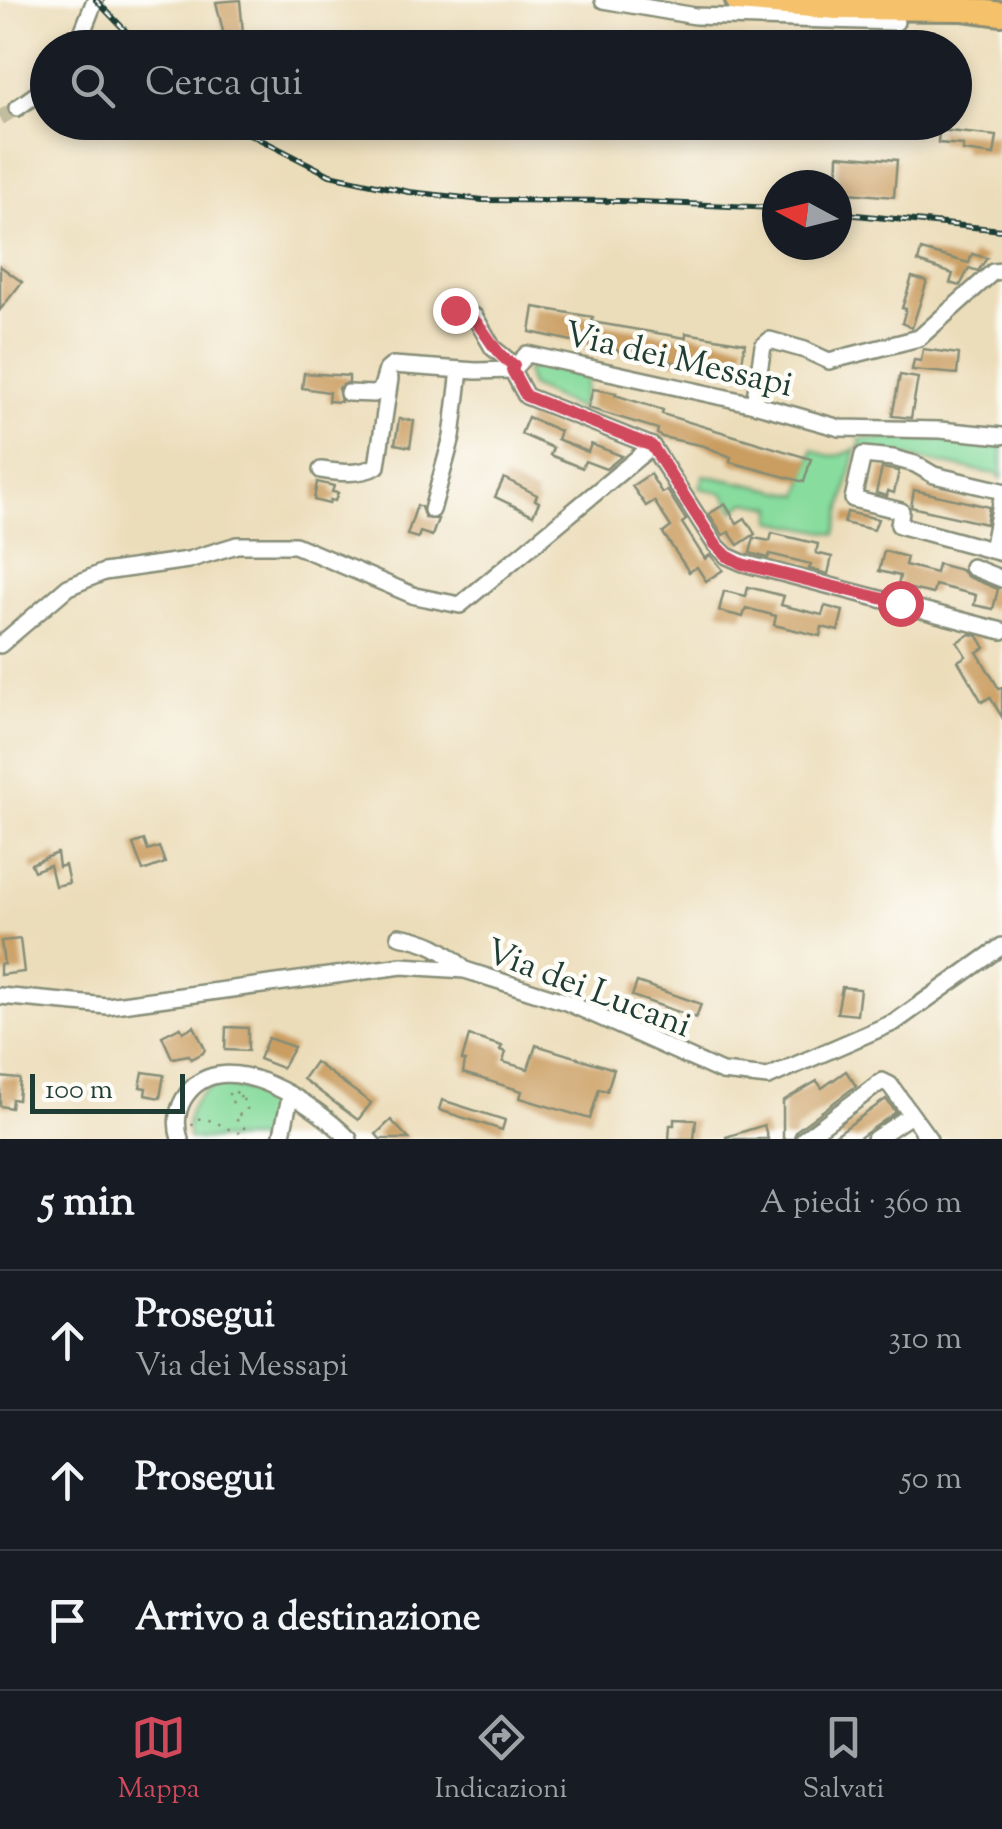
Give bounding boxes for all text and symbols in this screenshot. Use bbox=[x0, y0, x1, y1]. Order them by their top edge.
search box bbox=[30, 30, 972, 140]
icon: search bbox=[65, 58, 120, 113]
text: Cerca qui bbox=[145, 58, 303, 112]
north arrow bbox=[762, 170, 852, 260]
route end bbox=[433, 288, 479, 334]
street label: Via dei Messapi bbox=[559, 310, 798, 413]
route start bbox=[878, 581, 924, 627]
street label: Via dei Lucani bbox=[477, 928, 698, 1053]
scale bar bbox=[30, 1069, 185, 1114]
text: 100 m bbox=[45, 1071, 113, 1111]
text: 5 min bbox=[40, 1174, 135, 1234]
text: A piedi · 360 m bbox=[760, 1181, 962, 1227]
text: Prosegui bbox=[135, 1290, 275, 1344]
icon: ahead bbox=[40, 1313, 95, 1368]
text: 310 m bbox=[888, 1317, 962, 1363]
text: Via dei Messapi bbox=[135, 1344, 348, 1390]
icon: ahead bbox=[40, 1453, 95, 1508]
text: Prosegui bbox=[135, 1453, 275, 1507]
text: 50 m bbox=[901, 1457, 962, 1503]
icon: arrive bbox=[40, 1593, 95, 1648]
text: Arrivo a destinazione bbox=[135, 1593, 481, 1647]
tab: Mappa bbox=[118, 1710, 200, 1810]
tab: Indicazioni bbox=[435, 1710, 568, 1810]
tab: Salvati bbox=[803, 1710, 884, 1810]

